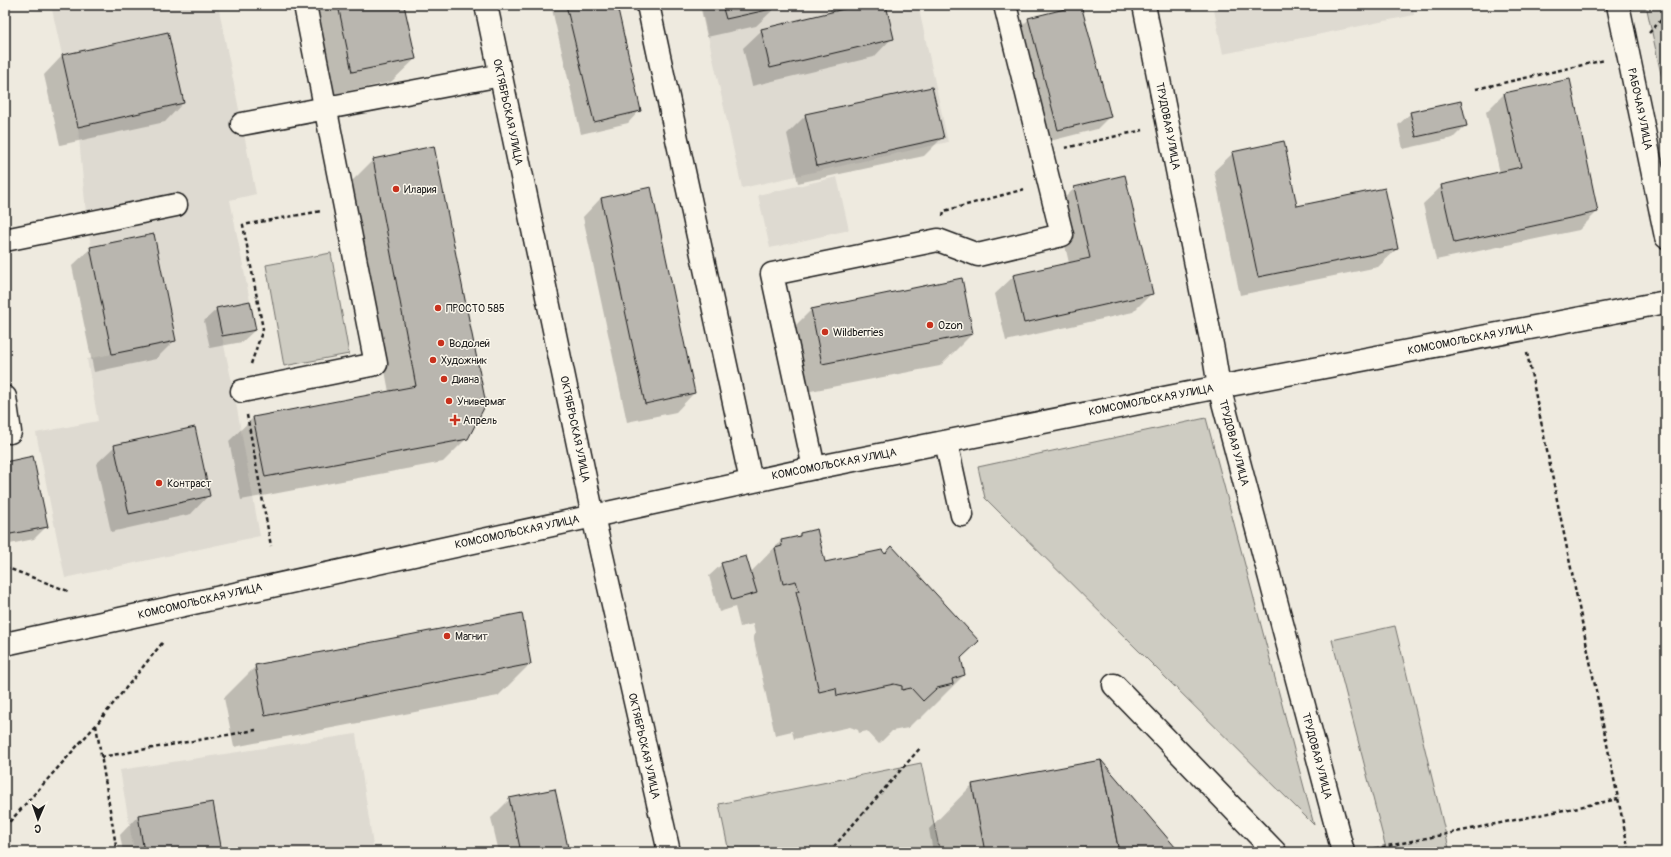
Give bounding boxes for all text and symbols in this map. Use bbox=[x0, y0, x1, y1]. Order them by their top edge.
street label: ОКТЯБРЬСКАЯ УЛИЦА bbox=[490, 58, 526, 166]
street label: РАБОЧАЯ УЛИЦА bbox=[1625, 67, 1655, 151]
street label: ТРУДОВАЯ УЛИЦА bbox=[1153, 81, 1183, 171]
place label: Илария bbox=[404, 183, 437, 196]
marker: Илария bbox=[391, 184, 401, 194]
place label: ПРОСТО 585 bbox=[446, 302, 505, 315]
marker: ПРОСТО 585 bbox=[433, 303, 443, 313]
place label: Ozon bbox=[938, 319, 963, 332]
marker: Ozon bbox=[925, 320, 935, 330]
street label: КОМСОМОЛЬСКАЯ УЛИЦА bbox=[1406, 321, 1534, 357]
place label: Wildberries bbox=[833, 326, 883, 339]
marker: Wildberries bbox=[820, 327, 830, 337]
place label: Водолей bbox=[449, 337, 490, 350]
marker: Водолей bbox=[436, 338, 446, 348]
place label: Художник bbox=[441, 354, 488, 367]
marker: Художник bbox=[428, 355, 438, 365]
place label: Диана bbox=[451, 373, 479, 386]
marker: Диана bbox=[439, 374, 449, 384]
street label: ОКТЯБРЬСКАЯ УЛИЦА bbox=[557, 375, 593, 483]
street label: КОМСОМОЛЬСКАЯ УЛИЦА bbox=[1087, 382, 1215, 418]
place label: Универмаг bbox=[457, 395, 506, 408]
marker: Универмаг bbox=[444, 396, 454, 406]
street label: ТРУДОВАЯ УЛИЦА bbox=[1216, 399, 1252, 487]
place label: Апрель bbox=[463, 414, 497, 427]
marker: Апрель bbox=[450, 415, 460, 425]
street label: КОМСОМОЛЬСКАЯ УЛИЦА bbox=[770, 446, 898, 482]
place label: Контраст bbox=[167, 477, 212, 490]
marker: Контраст bbox=[154, 478, 164, 488]
street label: КОМСОМОЛЬСКАЯ УЛИЦА bbox=[454, 512, 580, 552]
street label: КОМСОМОЛЬСКАЯ УЛИЦА bbox=[137, 580, 263, 622]
place label: Магнит bbox=[455, 630, 488, 643]
marker: Магнит bbox=[442, 631, 452, 641]
street label: ОКТЯБРЬСКАЯ УЛИЦА bbox=[625, 692, 663, 800]
street label: ТРУДОВАЯ УЛИЦА bbox=[1299, 712, 1335, 800]
north arrow bbox=[18, 799, 58, 839]
text: С bbox=[34, 822, 41, 835]

